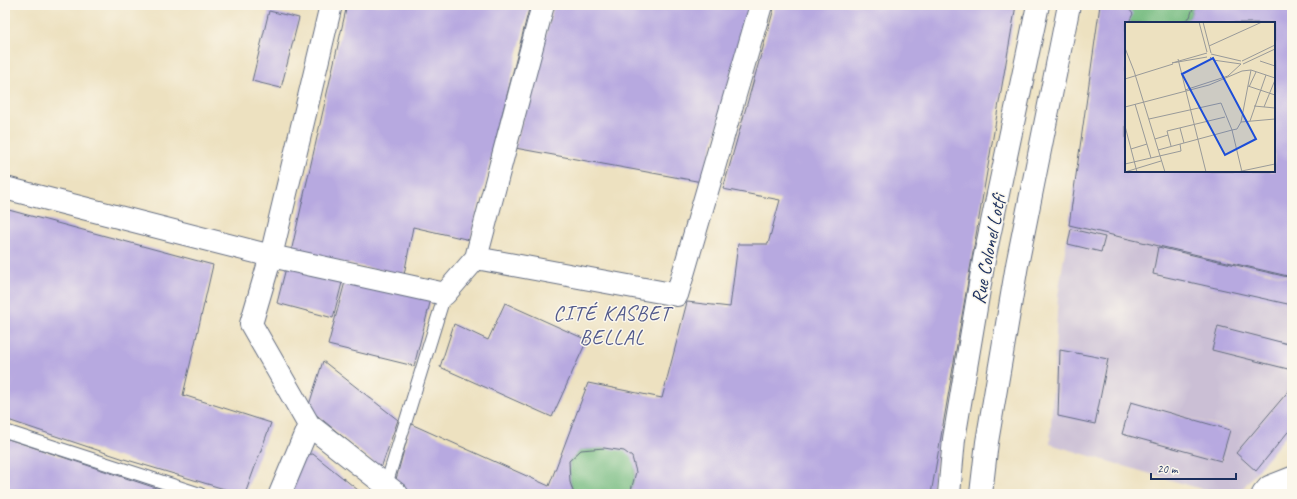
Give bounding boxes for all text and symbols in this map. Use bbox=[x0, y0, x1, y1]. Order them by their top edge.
inset map bbox=[1125, 22, 1275, 172]
street label: Rue Colonel Lotfi bbox=[966, 190, 1012, 306]
district label: CITÉ KASBET BELLAL bbox=[553, 300, 674, 350]
scale bar bbox=[1151, 455, 1236, 481]
text: 20 m bbox=[1157, 461, 1179, 477]

